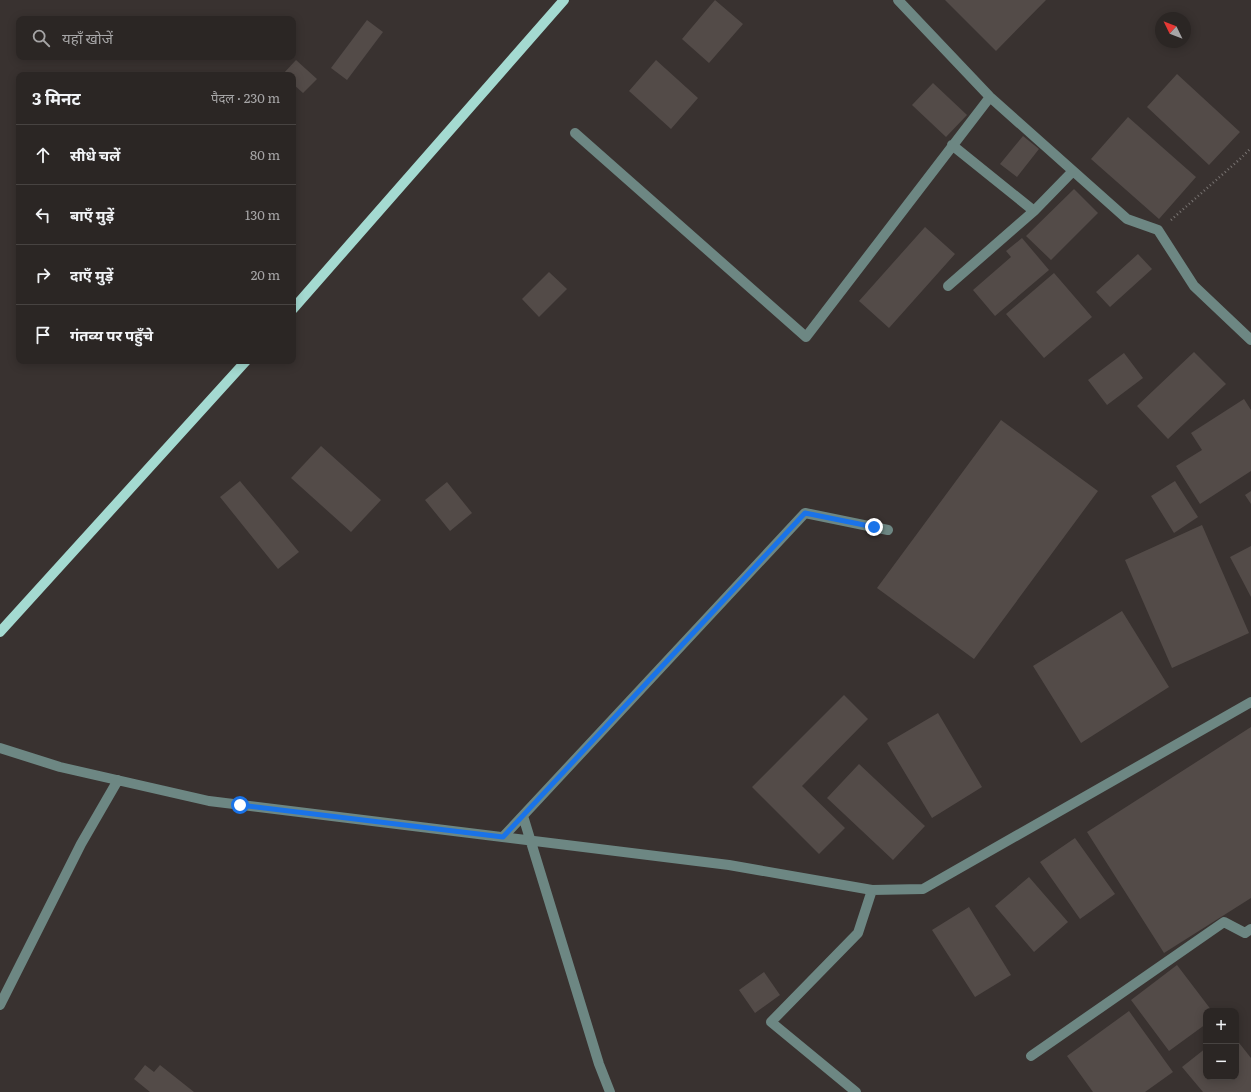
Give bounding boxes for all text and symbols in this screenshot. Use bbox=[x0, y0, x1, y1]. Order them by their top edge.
north arrow bbox=[1155, 12, 1191, 48]
search box bbox=[16, 16, 296, 60]
text: यहाँ खोजें bbox=[62, 26, 113, 49]
icon: search bbox=[30, 27, 52, 49]
text: 3 मिनट bbox=[32, 85, 81, 110]
text: पैदल · 230 m bbox=[211, 88, 280, 107]
text: सीधे चलें bbox=[70, 143, 120, 166]
icon: ahead bbox=[32, 144, 54, 166]
text: 80 m bbox=[250, 145, 280, 164]
text: बाएँ मुड़ें bbox=[70, 203, 114, 226]
icon: left bbox=[32, 204, 54, 226]
text: 130 m bbox=[245, 205, 280, 224]
text: दाएँ मुड़ें bbox=[70, 263, 113, 286]
icon: right bbox=[32, 264, 54, 286]
text: 20 m bbox=[251, 265, 280, 284]
text: गंतव्य पर पहुँचे bbox=[70, 323, 153, 346]
icon: arrive bbox=[32, 324, 54, 346]
route end bbox=[865, 518, 883, 536]
route start bbox=[231, 796, 249, 814]
map controls bbox=[1203, 1008, 1239, 1080]
button: + bbox=[1203, 1008, 1239, 1044]
button: − bbox=[1203, 1044, 1239, 1080]

